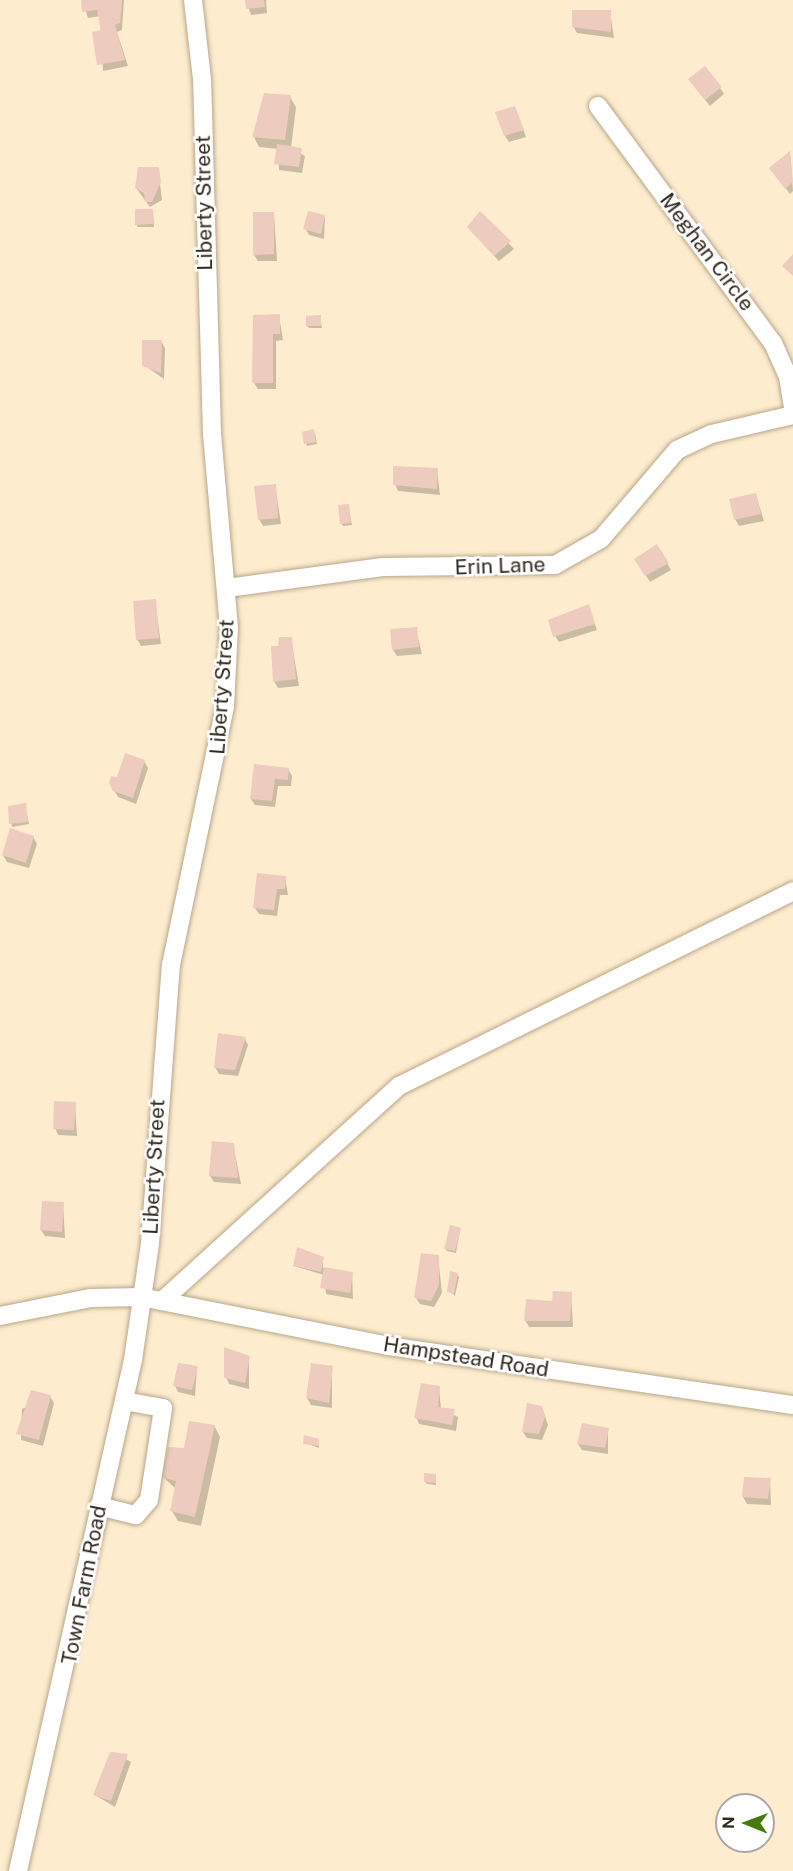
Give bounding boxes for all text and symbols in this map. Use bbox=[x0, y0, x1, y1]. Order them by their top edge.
street label: Liberty Street bbox=[190, 135, 218, 271]
street label: Meghan Circle bbox=[654, 188, 760, 316]
street label: Erin Lane bbox=[454, 552, 546, 580]
street label: Liberty Street bbox=[205, 618, 239, 756]
street label: Liberty Street bbox=[138, 1099, 170, 1235]
street label: Hampstead Road bbox=[381, 1331, 551, 1383]
street label: Town Farm Road bbox=[56, 1503, 112, 1667]
north arrow bbox=[715, 1793, 775, 1853]
text: N bbox=[719, 1816, 738, 1829]

